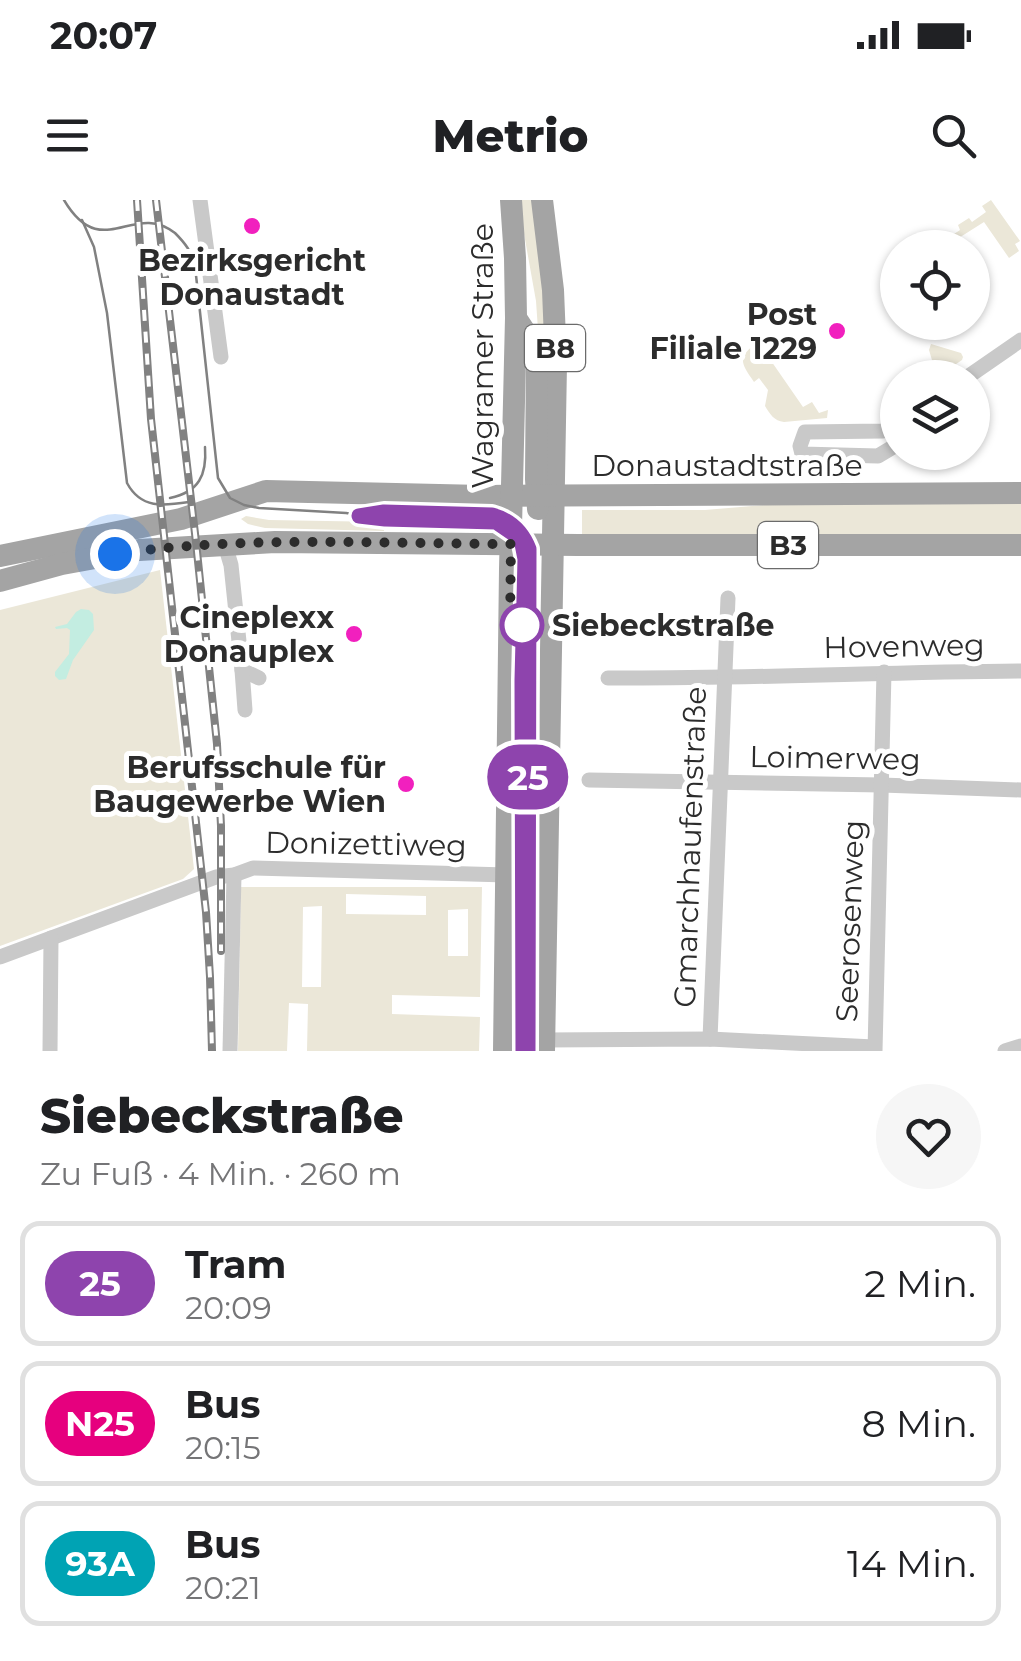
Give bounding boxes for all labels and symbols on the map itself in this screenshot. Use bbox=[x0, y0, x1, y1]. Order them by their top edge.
marker: Bezirksgericht Donaustadt bbox=[241, 215, 263, 237]
street label: Wagramer Straße bbox=[464, 223, 501, 489]
place label: Bezirksgericht Donaustadt bbox=[138, 242, 366, 313]
place label: Post Filiale 1229 bbox=[650, 296, 817, 367]
marker: Post Filiale 1229 bbox=[826, 320, 848, 342]
road number: B8 bbox=[525, 325, 585, 371]
street label: Donaustadtstraße bbox=[591, 447, 863, 484]
road number: B3 bbox=[758, 522, 818, 568]
your location bbox=[90, 529, 140, 579]
place label: Cineplexx Donauplex bbox=[164, 599, 334, 670]
marker: Siebeckstraße bbox=[501, 604, 543, 646]
place label: Siebeckstraße bbox=[552, 607, 774, 644]
marker: Cineplexx Donauplex bbox=[343, 623, 365, 645]
street label: Hovenweg bbox=[823, 626, 985, 666]
street label: Gmarchhaufenstraße bbox=[666, 686, 714, 1008]
street label: Loimerweg bbox=[749, 738, 921, 778]
line badge: 25 bbox=[483, 744, 573, 810]
place label: Berufsschule für Baugewerbe Wien bbox=[93, 749, 386, 820]
marker: Berufsschule für Baugewerbe Wien bbox=[395, 773, 417, 795]
street label: Seerosenweg bbox=[828, 819, 872, 1023]
street label: Donizettiweg bbox=[265, 824, 467, 864]

